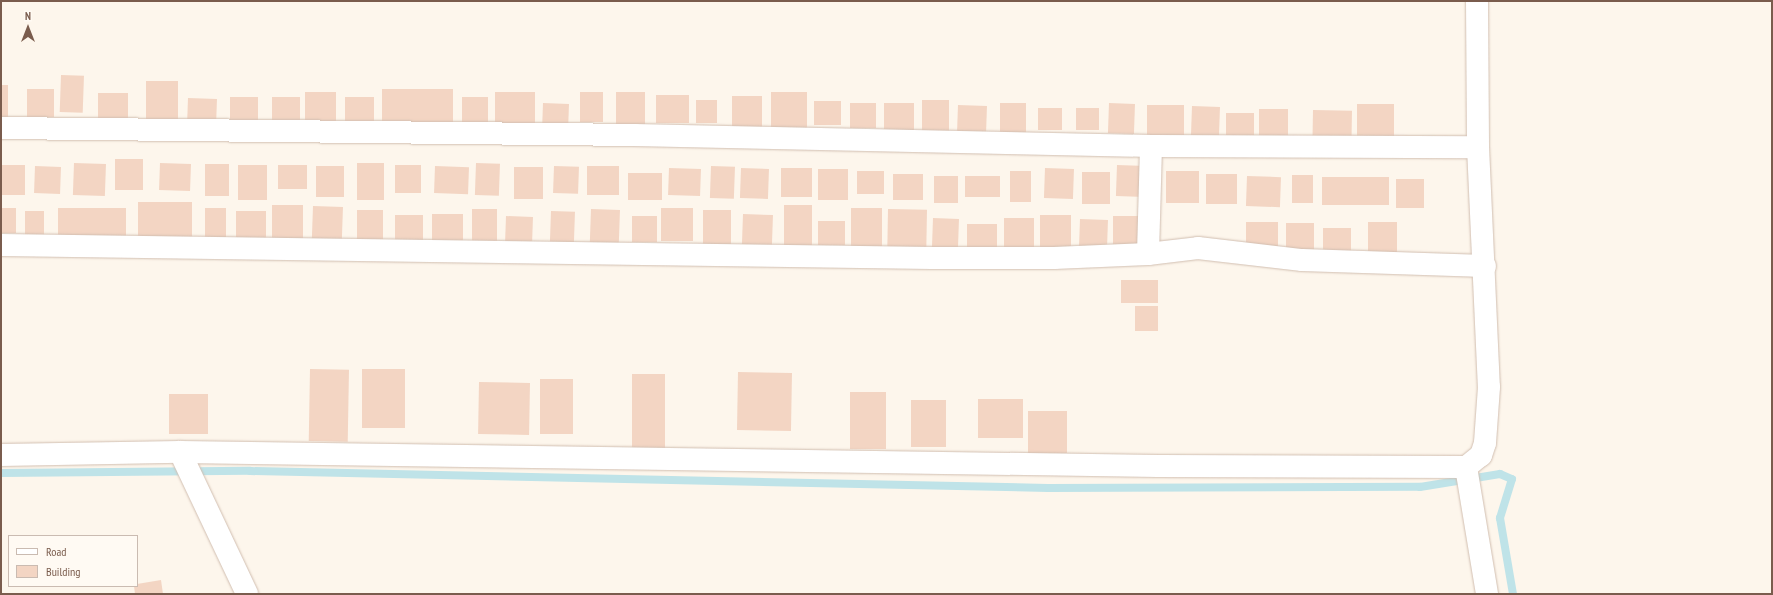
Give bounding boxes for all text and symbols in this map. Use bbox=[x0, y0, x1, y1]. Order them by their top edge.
north arrow bbox=[8, 8, 48, 48]
text: N bbox=[25, 9, 31, 23]
legend bbox=[8, 535, 138, 587]
text: Road bbox=[46, 544, 66, 559]
text: Building bbox=[46, 564, 81, 579]

